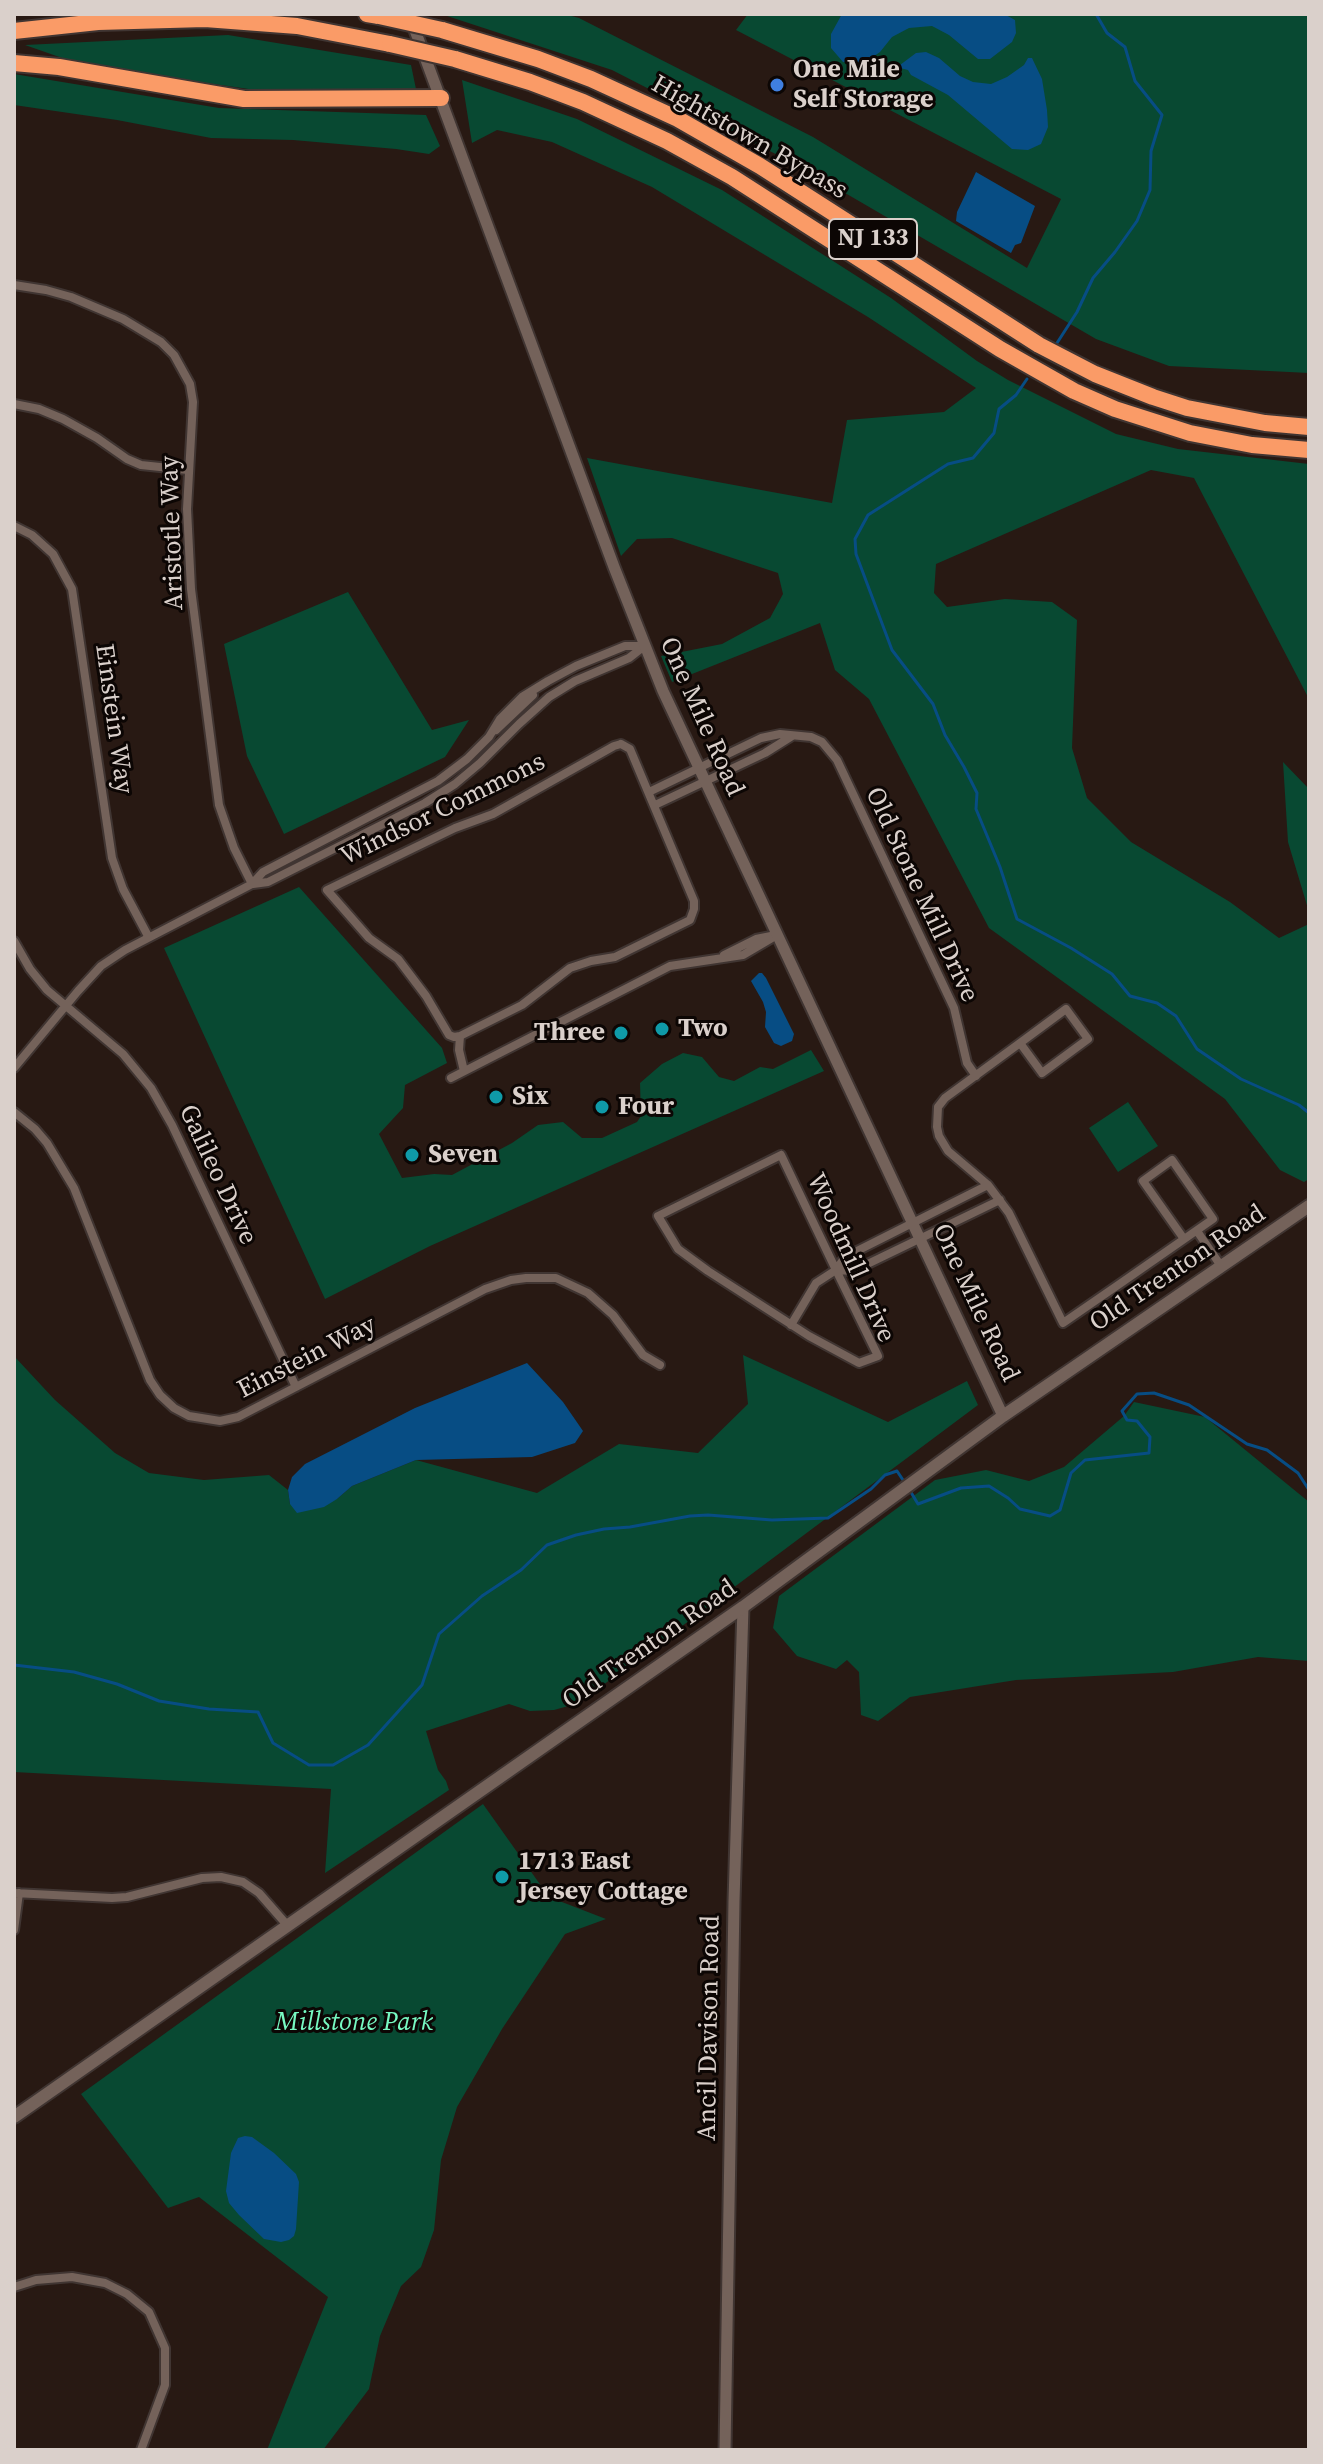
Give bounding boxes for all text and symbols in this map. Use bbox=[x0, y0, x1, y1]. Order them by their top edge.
place label: One Mile Self Storage bbox=[793, 54, 934, 116]
street label: Hightstown Bypass bbox=[645, 69, 853, 207]
marker: One Mile Self Storage bbox=[768, 76, 786, 94]
road number: NJ 133 bbox=[829, 219, 917, 259]
street label: Aristotle Way bbox=[155, 455, 191, 611]
street label: One Mile Road bbox=[652, 633, 750, 801]
street label: Einstein Way bbox=[87, 642, 139, 796]
street label: Windsor Commons bbox=[335, 747, 551, 873]
street label: Old Stone Mill Drive bbox=[858, 783, 984, 1007]
place label: Two bbox=[678, 1013, 728, 1045]
place label: Three bbox=[534, 1017, 605, 1049]
marker: Two bbox=[653, 1020, 671, 1038]
marker: Three bbox=[612, 1024, 630, 1042]
place label: Six bbox=[512, 1081, 549, 1113]
marker: Six bbox=[487, 1088, 505, 1106]
place label: Four bbox=[618, 1091, 674, 1123]
marker: Four bbox=[593, 1098, 611, 1116]
street label: Galileo Drive bbox=[171, 1100, 263, 1250]
place label: Seven bbox=[428, 1139, 498, 1171]
marker: Seven bbox=[403, 1146, 421, 1164]
street label: Woodmill Drive bbox=[799, 1169, 901, 1347]
street label: Old Trenton Road bbox=[1084, 1199, 1272, 1339]
street label: One Mile Road bbox=[925, 1219, 1025, 1387]
street label: Einstein Way bbox=[233, 1310, 381, 1406]
street label: Old Trenton Road bbox=[557, 1573, 743, 1717]
place label: 1713 East Jersey Cottage bbox=[518, 1846, 688, 1908]
marker: 1713 East Jersey Cottage bbox=[493, 1868, 511, 1886]
street label: Ancil Davison Road bbox=[692, 1915, 728, 2141]
park label: Millstone Park bbox=[275, 2007, 433, 2039]

